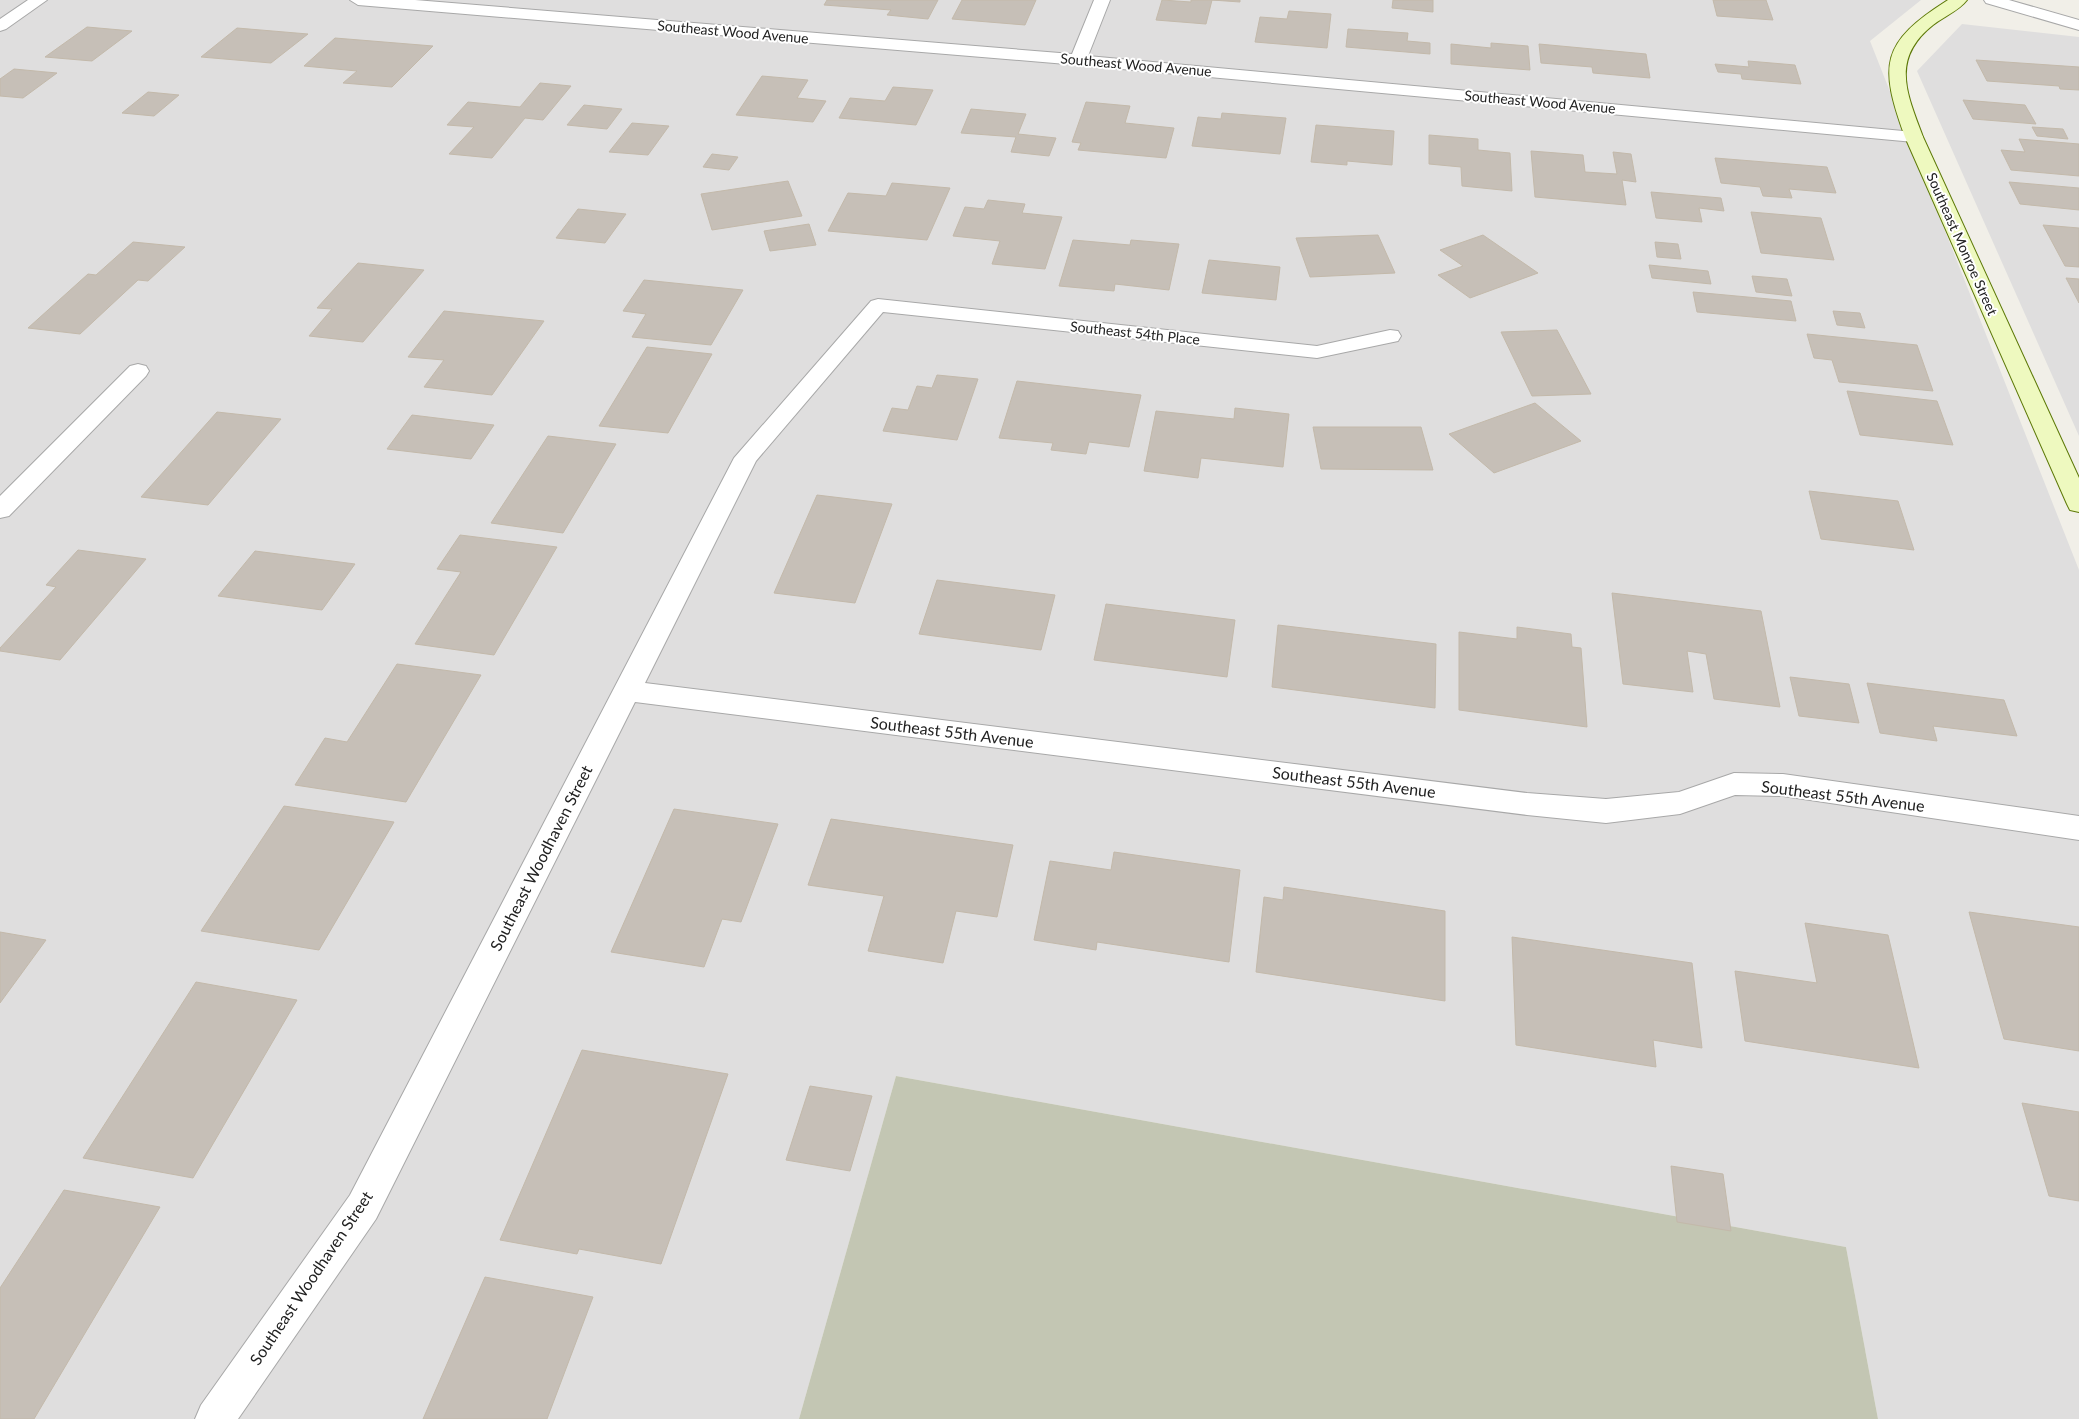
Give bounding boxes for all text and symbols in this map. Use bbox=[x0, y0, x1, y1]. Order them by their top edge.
street label: Southeast Wood Avenue bbox=[657, 16, 809, 47]
street label: Southeast Wood Avenue bbox=[1060, 49, 1212, 80]
street label: Southeast Wood Avenue bbox=[1464, 86, 1616, 117]
street label: Southeast Monroe Street bbox=[1923, 170, 2002, 318]
street label: Southeast 54th Place bbox=[1069, 317, 1201, 348]
street label: Southeast 55th Avenue bbox=[869, 712, 1035, 751]
street label: Southeast Woodhaven Street bbox=[485, 762, 596, 954]
street label: Southeast 55th Avenue bbox=[1271, 762, 1437, 801]
street label: Southeast 55th Avenue bbox=[1760, 776, 1926, 815]
street label: Southeast Woodhaven Street bbox=[245, 1187, 376, 1368]

